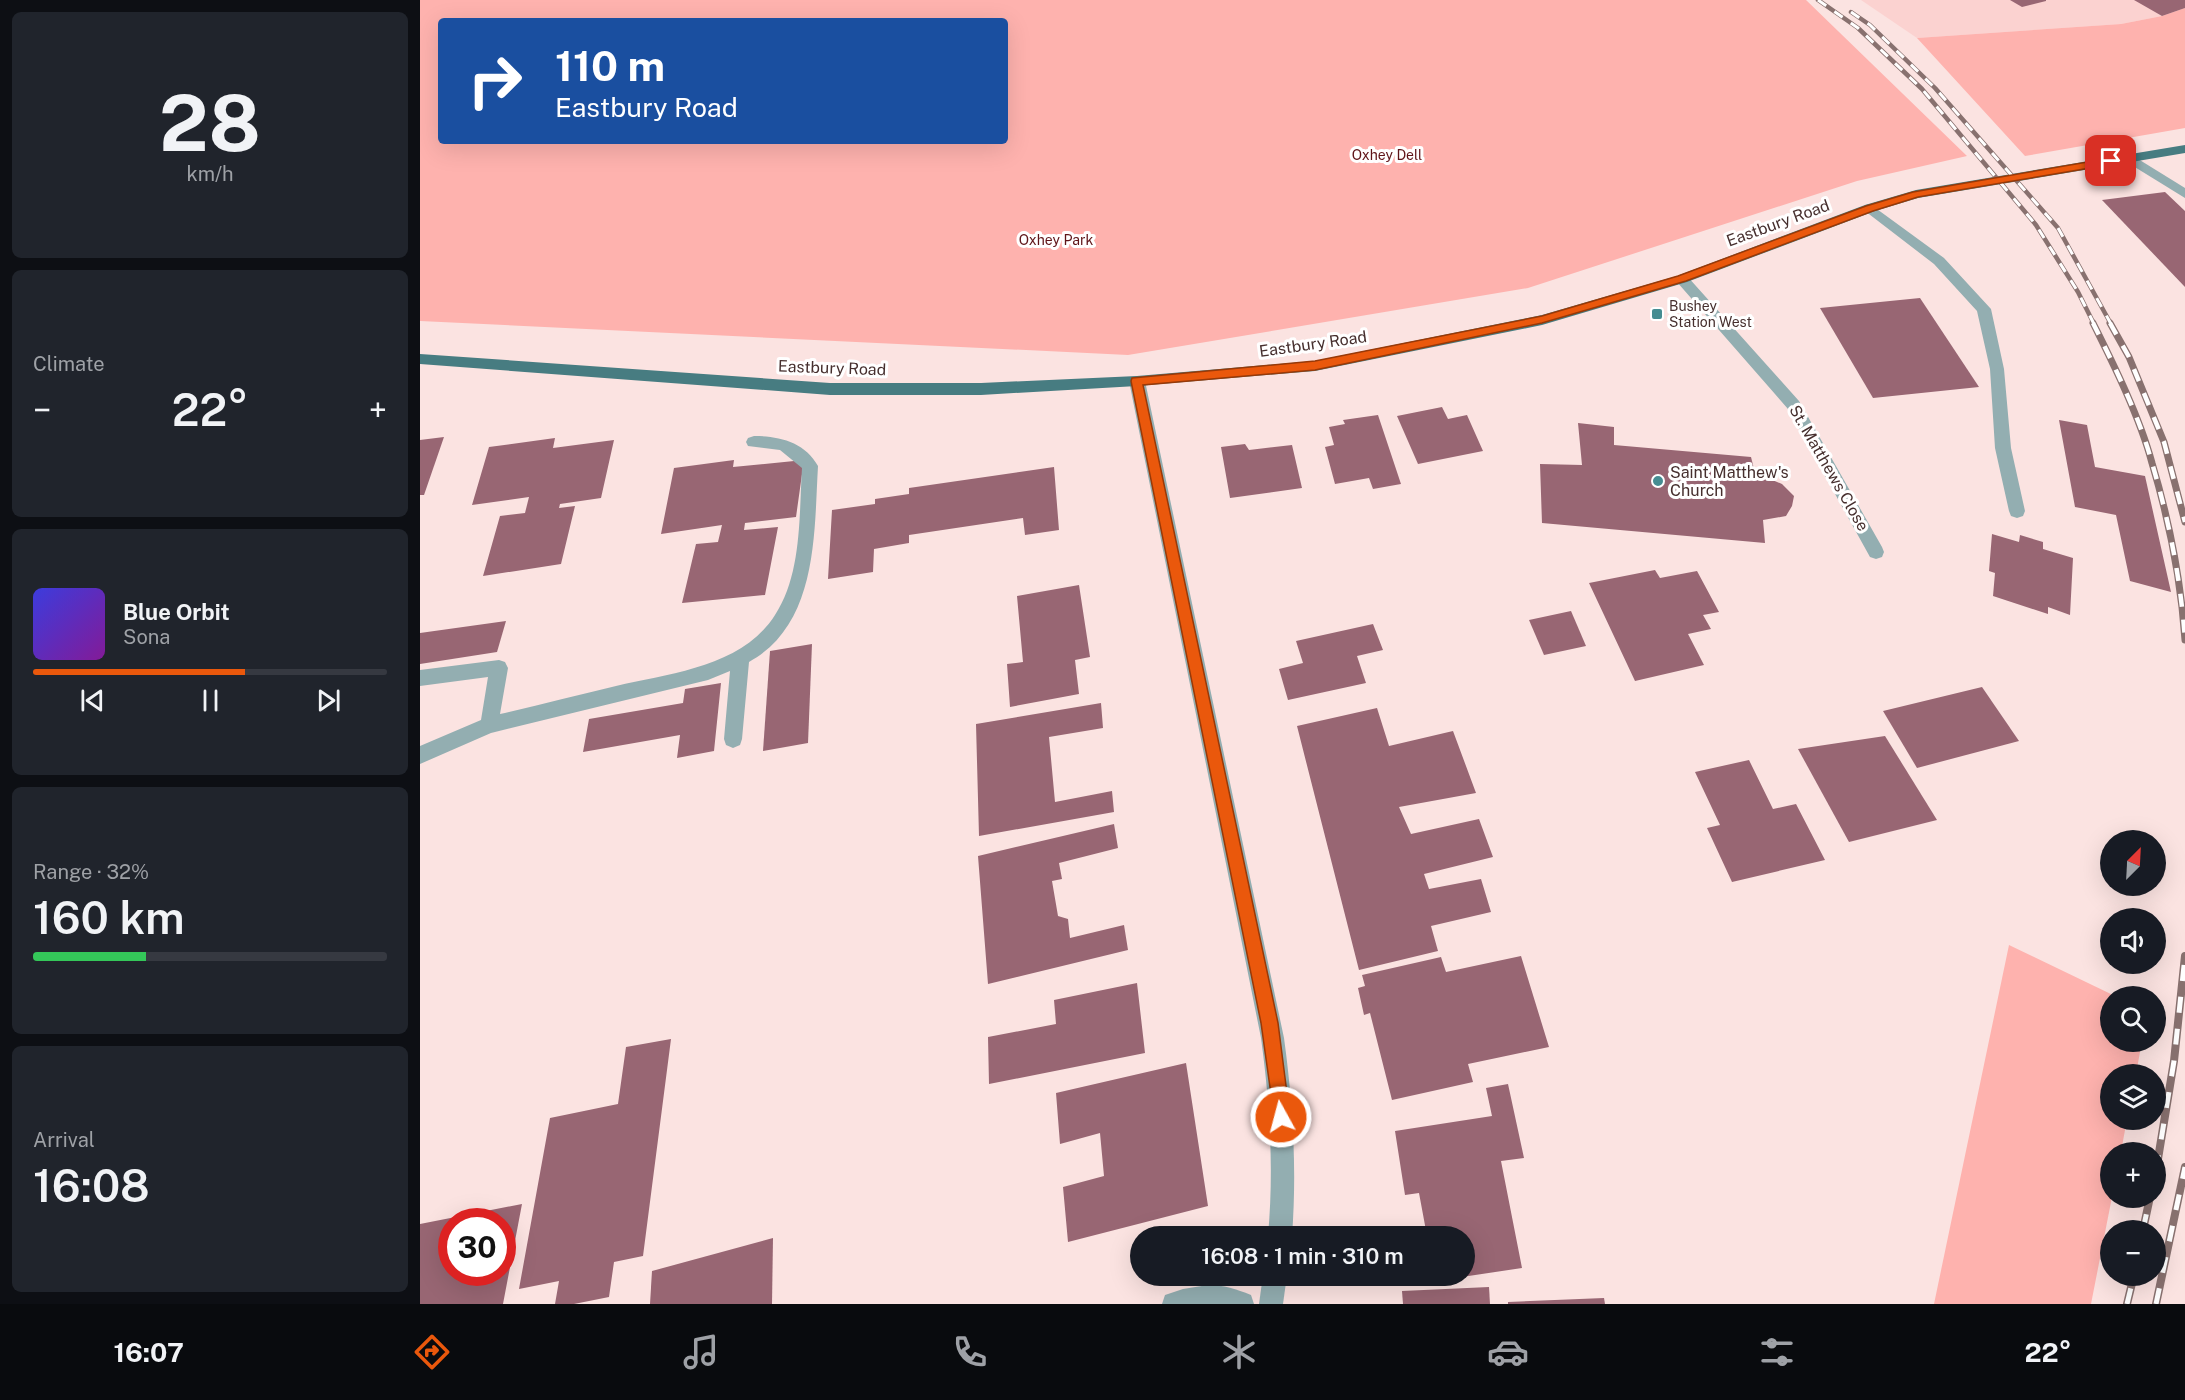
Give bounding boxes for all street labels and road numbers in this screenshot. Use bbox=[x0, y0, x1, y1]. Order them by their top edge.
street label: Eastbury Road bbox=[1724, 196, 1832, 250]
street label: Eastbury Road bbox=[1258, 327, 1368, 361]
street label: Eastbury Road bbox=[778, 357, 886, 379]
street label: St. Matthews Close bbox=[1785, 402, 1873, 534]

